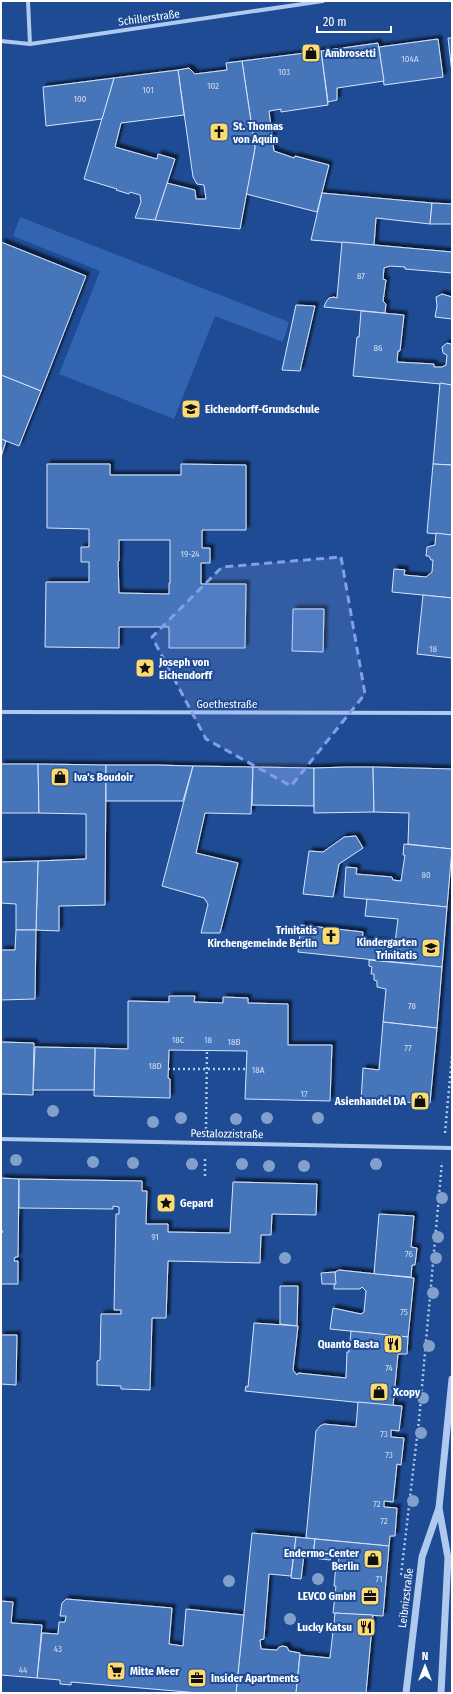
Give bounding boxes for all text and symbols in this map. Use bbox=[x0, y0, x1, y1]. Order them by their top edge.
street label: Schillerstraße bbox=[117, 7, 181, 29]
scale bar bbox=[317, 8, 391, 34]
text: 20 m bbox=[323, 15, 347, 29]
shop icon: Ambrosetti bbox=[300, 42, 322, 64]
place label: Ambrosetti bbox=[324, 47, 376, 60]
house number: 104A bbox=[401, 54, 419, 64]
house number: 103 bbox=[278, 67, 290, 77]
house number: 102 bbox=[207, 81, 219, 91]
house number: 101 bbox=[142, 85, 154, 95]
house number: 100 bbox=[74, 94, 87, 104]
place label: St. Thomas von Aquin bbox=[232, 120, 283, 146]
church icon: St. Thomas von Aquin bbox=[208, 121, 230, 143]
house number: 87 bbox=[357, 271, 365, 281]
house number: 86 bbox=[374, 343, 383, 353]
school or university icon: Eichendorff-Grundschule bbox=[180, 398, 202, 420]
place label: Eichendorff-Grundschule bbox=[205, 403, 320, 416]
house number: 19-24 bbox=[181, 549, 200, 559]
house number: 18 bbox=[429, 644, 438, 654]
place label: Joseph von Eichendorff bbox=[158, 656, 213, 682]
place icon: Joseph von Eichendorff bbox=[134, 657, 156, 679]
street label: Goethestraße bbox=[197, 698, 257, 711]
shop icon: Iva's Boudoir bbox=[49, 766, 71, 788]
place label: Iva's Boudoir bbox=[74, 771, 134, 784]
house number: 80 bbox=[421, 870, 431, 880]
place label: Trinitatis Kirchengemeinde Berlin bbox=[208, 924, 317, 950]
church icon: Trinitatis Kirchengemeinde Berlin bbox=[320, 925, 342, 947]
place label: Kindergarten Trinitatis bbox=[357, 936, 417, 962]
school or university icon: Kindergarten Trinitatis bbox=[420, 937, 442, 959]
house number: 78 bbox=[408, 1001, 416, 1011]
house number: 18C bbox=[172, 1035, 185, 1045]
house number: 18 bbox=[204, 1035, 213, 1045]
house number: 18B bbox=[228, 1037, 241, 1047]
house number: 77 bbox=[404, 1043, 412, 1053]
house number: 18D bbox=[148, 1061, 162, 1071]
house number: 18A bbox=[252, 1065, 265, 1075]
house number: 17 bbox=[300, 1089, 308, 1099]
shop icon: Asienhandel DA bbox=[409, 1090, 431, 1112]
place label: Asienhandel DA bbox=[334, 1095, 407, 1108]
street label: Pestalozzistraße bbox=[190, 1127, 264, 1141]
place icon: Gepard bbox=[155, 1192, 177, 1214]
place label: Gepard bbox=[180, 1197, 213, 1210]
house number: 91 bbox=[151, 1232, 159, 1242]
house number: 76 bbox=[405, 1249, 413, 1259]
house number: 75 bbox=[400, 1307, 408, 1317]
restaurant icon: Quanto Basta bbox=[382, 1333, 404, 1355]
place label: Quanto Basta bbox=[318, 1338, 380, 1351]
house number: 74 bbox=[385, 1363, 393, 1373]
shop icon: Xcopy bbox=[368, 1381, 390, 1403]
place label: Xcopy bbox=[392, 1386, 421, 1399]
house number: 73 bbox=[380, 1429, 388, 1439]
house number: 73 bbox=[385, 1450, 393, 1460]
house number: 72 bbox=[373, 1499, 381, 1509]
house number: 72 bbox=[380, 1516, 388, 1526]
place label: Endermo-Center Berlin bbox=[284, 1547, 360, 1573]
shop icon: Endermo-Center Berlin bbox=[362, 1548, 384, 1570]
street label: Leibnizstraße bbox=[396, 1567, 416, 1629]
house number: 71 bbox=[375, 1574, 383, 1584]
office icon: LEVCO GmbH bbox=[359, 1585, 381, 1607]
place label: LEVCO GmbH bbox=[298, 1590, 356, 1603]
restaurant icon: Lucky Katsu bbox=[355, 1616, 377, 1638]
place label: Lucky Katsu bbox=[297, 1621, 352, 1634]
house number: 43 bbox=[54, 1644, 62, 1654]
north arrow bbox=[405, 1646, 445, 1686]
text: N bbox=[422, 1650, 428, 1663]
supermarket icon: Mitte Meer bbox=[105, 1660, 127, 1682]
house number: 44 bbox=[19, 1665, 28, 1675]
place label: Mitte Meer bbox=[130, 1665, 180, 1678]
office icon: Insider Apartments bbox=[186, 1667, 208, 1689]
place label: Insider Apartments bbox=[211, 1672, 299, 1685]

